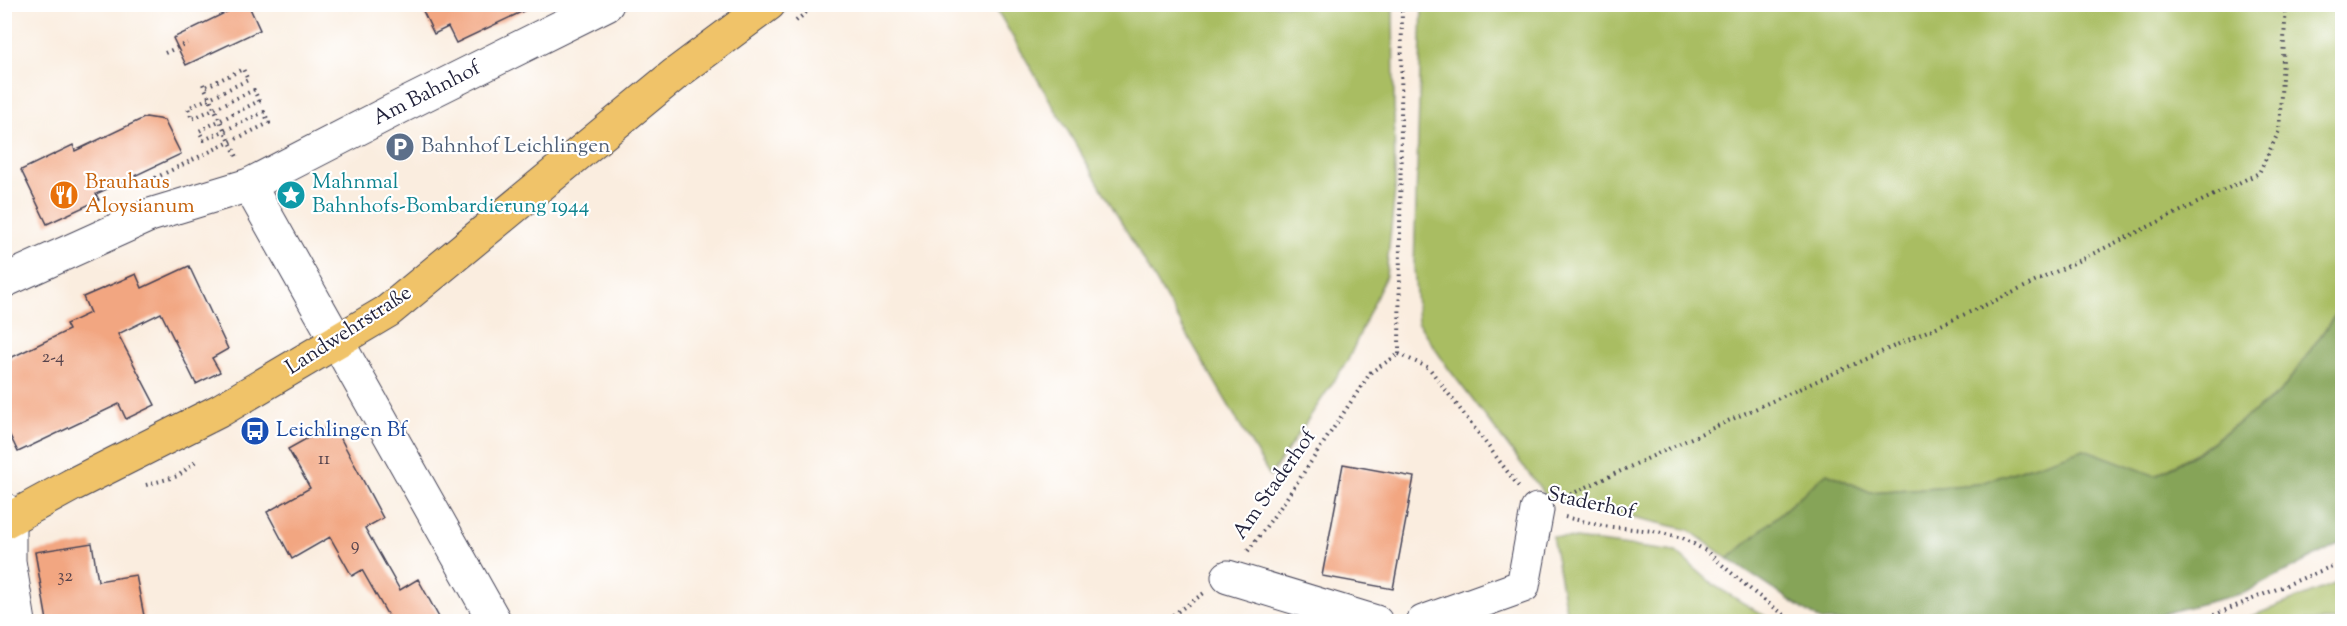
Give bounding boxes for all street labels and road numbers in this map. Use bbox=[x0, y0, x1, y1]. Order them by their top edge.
street label: Am Bahnhof bbox=[368, 53, 488, 134]
street label: Landwehrstraße bbox=[280, 279, 418, 383]
street label: Am Staderhof bbox=[1226, 423, 1325, 546]
street label: Staderhof bbox=[1544, 480, 1639, 528]

